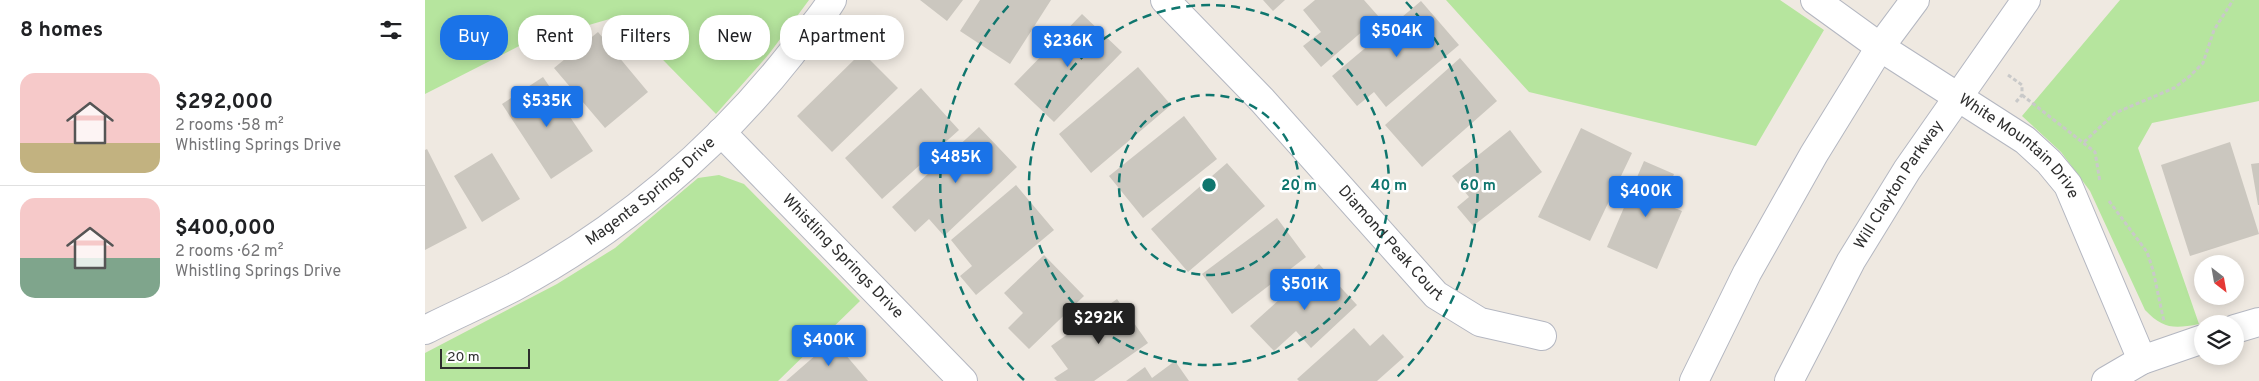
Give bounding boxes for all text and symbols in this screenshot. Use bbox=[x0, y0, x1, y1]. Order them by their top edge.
chip: Buy bbox=[440, 15, 508, 60]
chip: Rent bbox=[518, 15, 592, 60]
chip: Filters bbox=[602, 15, 689, 60]
chip: New bbox=[699, 15, 770, 60]
chip: Apartment bbox=[780, 15, 904, 60]
pin: $504K bbox=[1362, 15, 1432, 58]
icon: filters bbox=[377, 16, 405, 44]
text: 8 homes bbox=[20, 17, 103, 44]
text: $504K bbox=[1371, 22, 1423, 42]
pin: $236K bbox=[1033, 26, 1103, 68]
text: $236K bbox=[1043, 32, 1093, 52]
pin: $535K bbox=[512, 86, 582, 128]
text: $292,000 bbox=[175, 89, 273, 116]
street label: White Mountain Drive bbox=[1955, 90, 2083, 202]
text: $535K bbox=[522, 92, 572, 112]
icon: home bbox=[60, 93, 120, 153]
text: 2 rooms · 58 m² bbox=[175, 116, 284, 136]
street label: Will Clayton Parkway bbox=[1850, 117, 1948, 253]
street label: Magenta Springs Drive bbox=[582, 133, 720, 251]
text: Whistling Springs Drive bbox=[175, 136, 341, 156]
pin: $485K bbox=[921, 142, 991, 184]
text: $485K bbox=[930, 148, 982, 168]
centre of rings bbox=[1200, 176, 1218, 194]
pin: $400K bbox=[1611, 176, 1681, 218]
text: 20 m bbox=[1281, 177, 1317, 196]
text: 40 m bbox=[1371, 177, 1407, 196]
text: 60 m bbox=[1460, 177, 1496, 196]
street label: Diamond Peak Court bbox=[1333, 182, 1446, 306]
text: $400K bbox=[1620, 182, 1672, 202]
street label: Whistling Springs Drive bbox=[777, 190, 907, 323]
text: $400,000 bbox=[175, 215, 276, 242]
icon: home bbox=[60, 218, 120, 278]
text: 2 rooms · 62 m² bbox=[175, 242, 283, 262]
north arrow bbox=[2194, 255, 2244, 305]
map controls bbox=[2194, 255, 2244, 365]
text: Whistling Springs Drive bbox=[175, 262, 341, 282]
pin: $501K bbox=[1270, 268, 1340, 311]
text: $501K bbox=[1281, 275, 1329, 295]
pin: $292K bbox=[1064, 302, 1134, 345]
text: $292K bbox=[1074, 309, 1124, 329]
button: layers bbox=[2194, 315, 2244, 365]
pin: $400K bbox=[794, 324, 864, 367]
text: $400K bbox=[803, 331, 855, 351]
scale bar bbox=[440, 346, 530, 369]
text: 20 m bbox=[447, 349, 480, 366]

